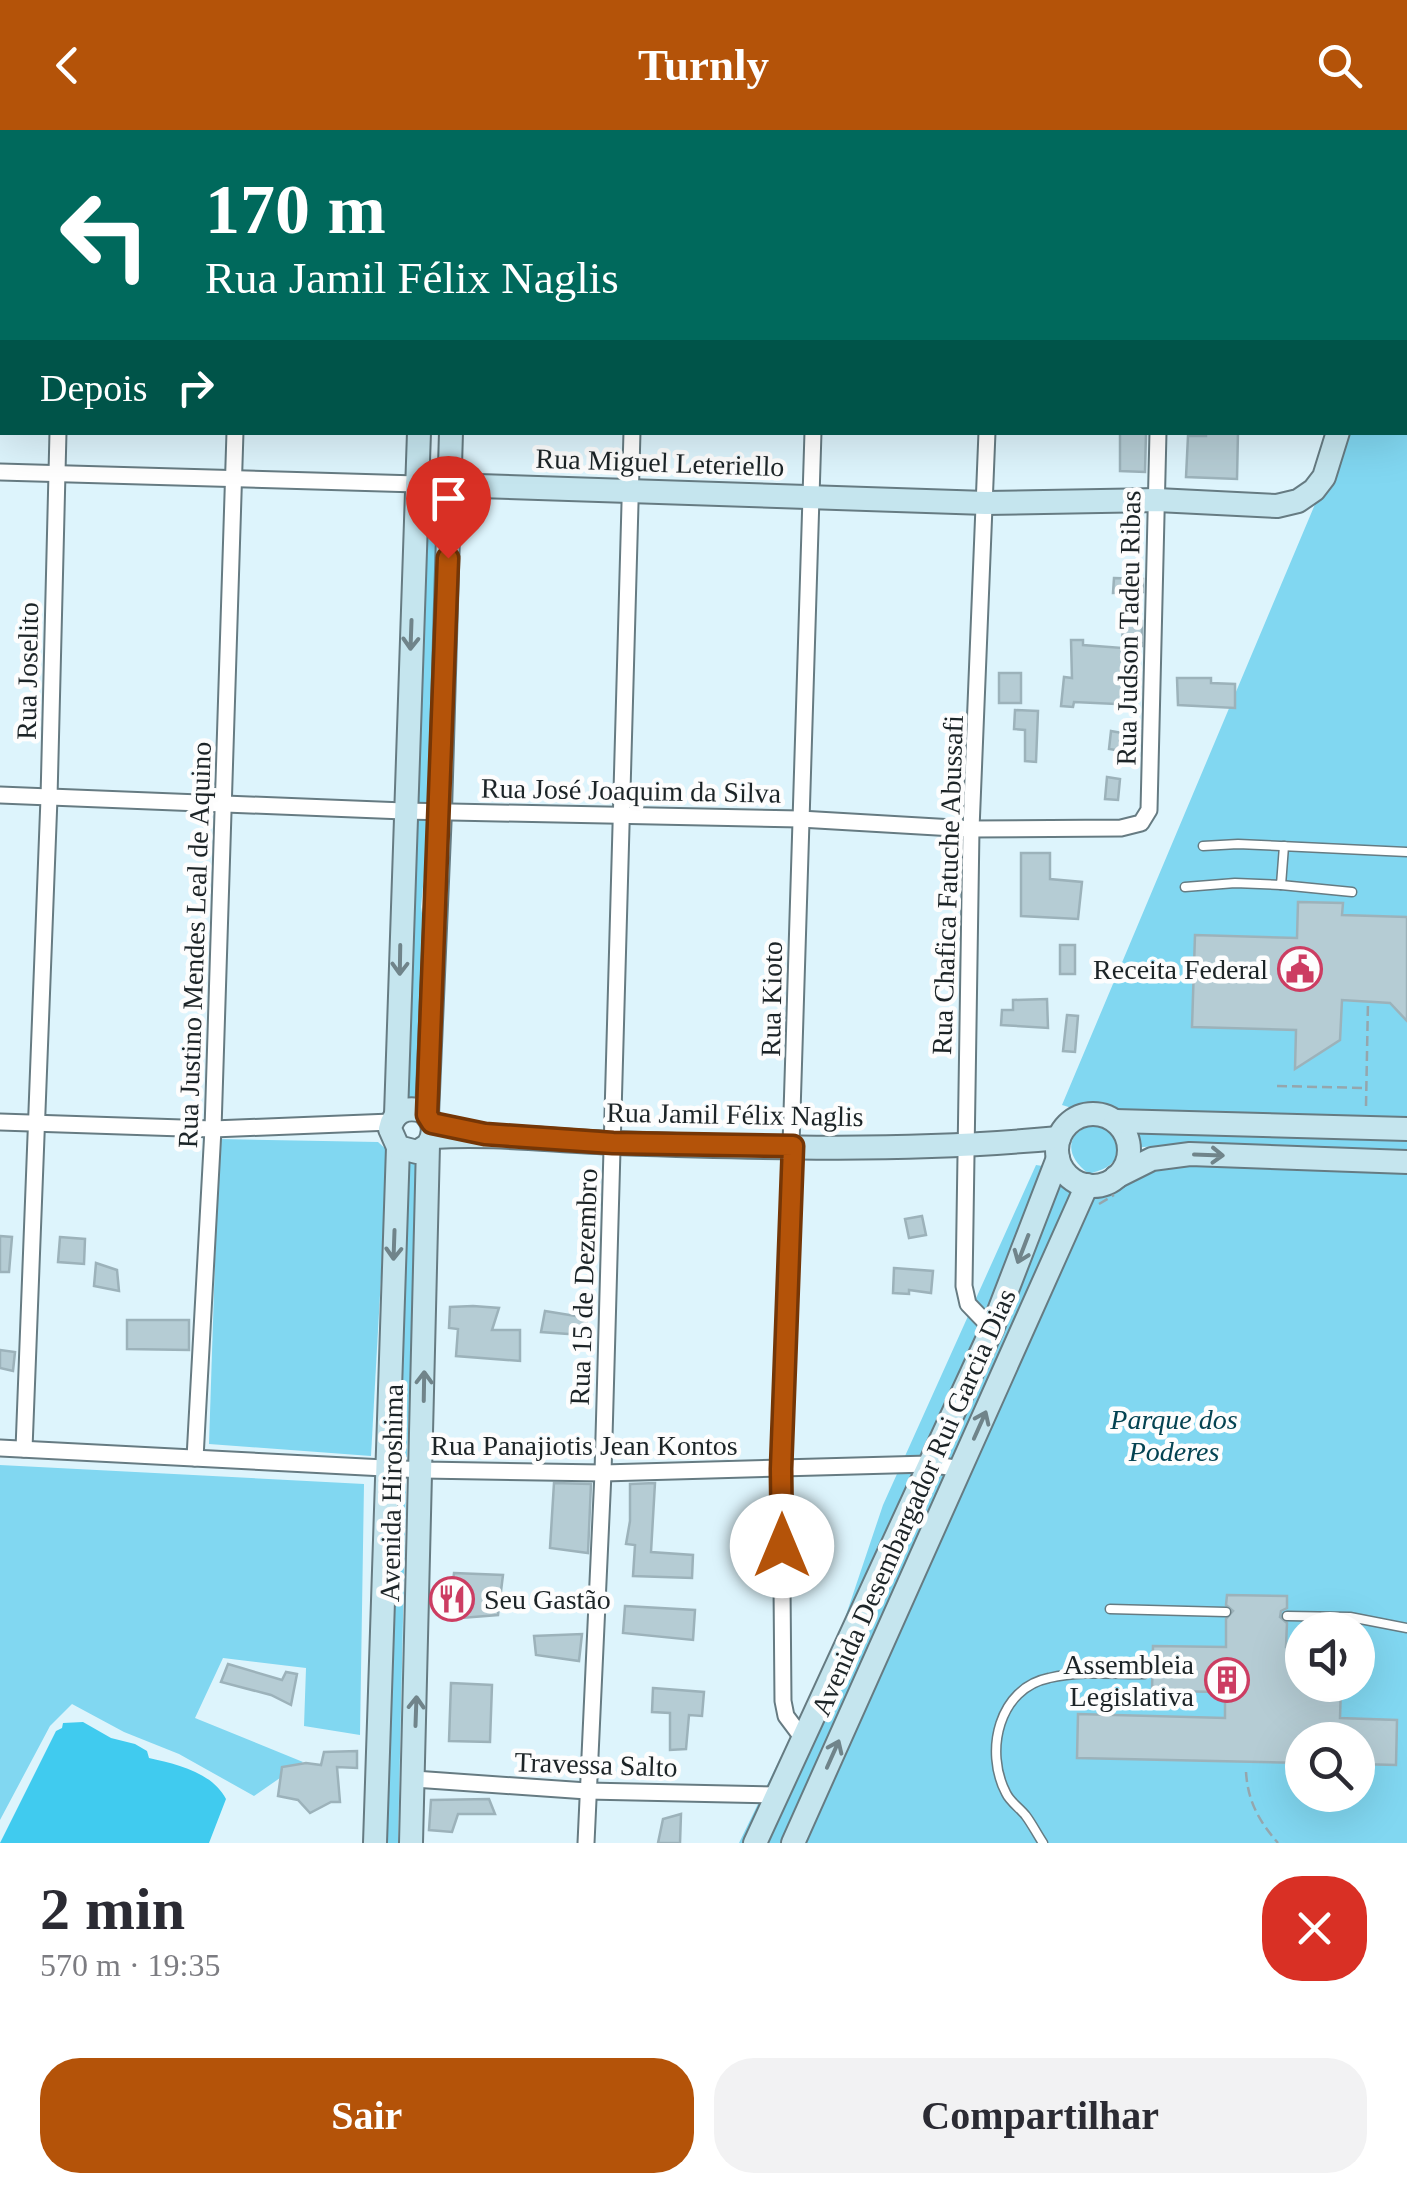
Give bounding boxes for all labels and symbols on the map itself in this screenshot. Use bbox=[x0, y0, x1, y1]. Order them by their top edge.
street label: Rua Miguel Leteriello bbox=[535, 443, 785, 482]
pin bbox=[406, 456, 491, 559]
street label: Rua Judson Tadeu Ribas bbox=[1111, 490, 1146, 766]
street label: Rua Joselito bbox=[11, 602, 44, 740]
one-way arrow bbox=[401, 618, 420, 650]
street label: Rua Chafica Fatuche Abussafi bbox=[926, 714, 969, 1055]
street label: Rua Justino Mendes Leal de Aquino bbox=[172, 741, 217, 1149]
street label: Rua José Joaquim da Silva bbox=[481, 772, 782, 809]
street label: Rua Kioto bbox=[755, 941, 788, 1057]
one-way arrow bbox=[391, 943, 410, 975]
public building icon: Receita Federal bbox=[1277, 946, 1323, 992]
place label: Receita Federal bbox=[1093, 954, 1268, 985]
street label: Rua Jamil Félix Naglis bbox=[606, 1097, 864, 1132]
one-way arrow bbox=[1193, 1146, 1225, 1165]
street label: Rua 15 de Dezembro bbox=[564, 1168, 603, 1406]
one-way arrow bbox=[384, 1228, 403, 1260]
one-way arrow bbox=[1012, 1234, 1030, 1264]
street label: Avenida Desembargador Rui Garcia Dias bbox=[805, 1284, 1022, 1720]
one-way arrow bbox=[415, 1370, 434, 1402]
street label: Avenida Hiroshima bbox=[374, 1383, 409, 1602]
park label: Parque dos Poderes bbox=[1109, 1404, 1238, 1467]
one-way arrow bbox=[972, 1410, 990, 1441]
street label: Rua Panajiotis Jean Kontos bbox=[430, 1430, 738, 1461]
position arrow bbox=[730, 1494, 834, 1598]
restaurant icon: Seu Gastão bbox=[429, 1576, 475, 1622]
place label: Seu Gastão bbox=[484, 1584, 611, 1615]
place label: Assembleia Legislativa bbox=[1063, 1649, 1195, 1712]
building icon: Assembleia Legislativa bbox=[1204, 1657, 1250, 1703]
one-way arrow bbox=[406, 1695, 425, 1727]
one-way arrow bbox=[825, 1739, 843, 1770]
street label: Travessa Salto bbox=[514, 1746, 678, 1783]

